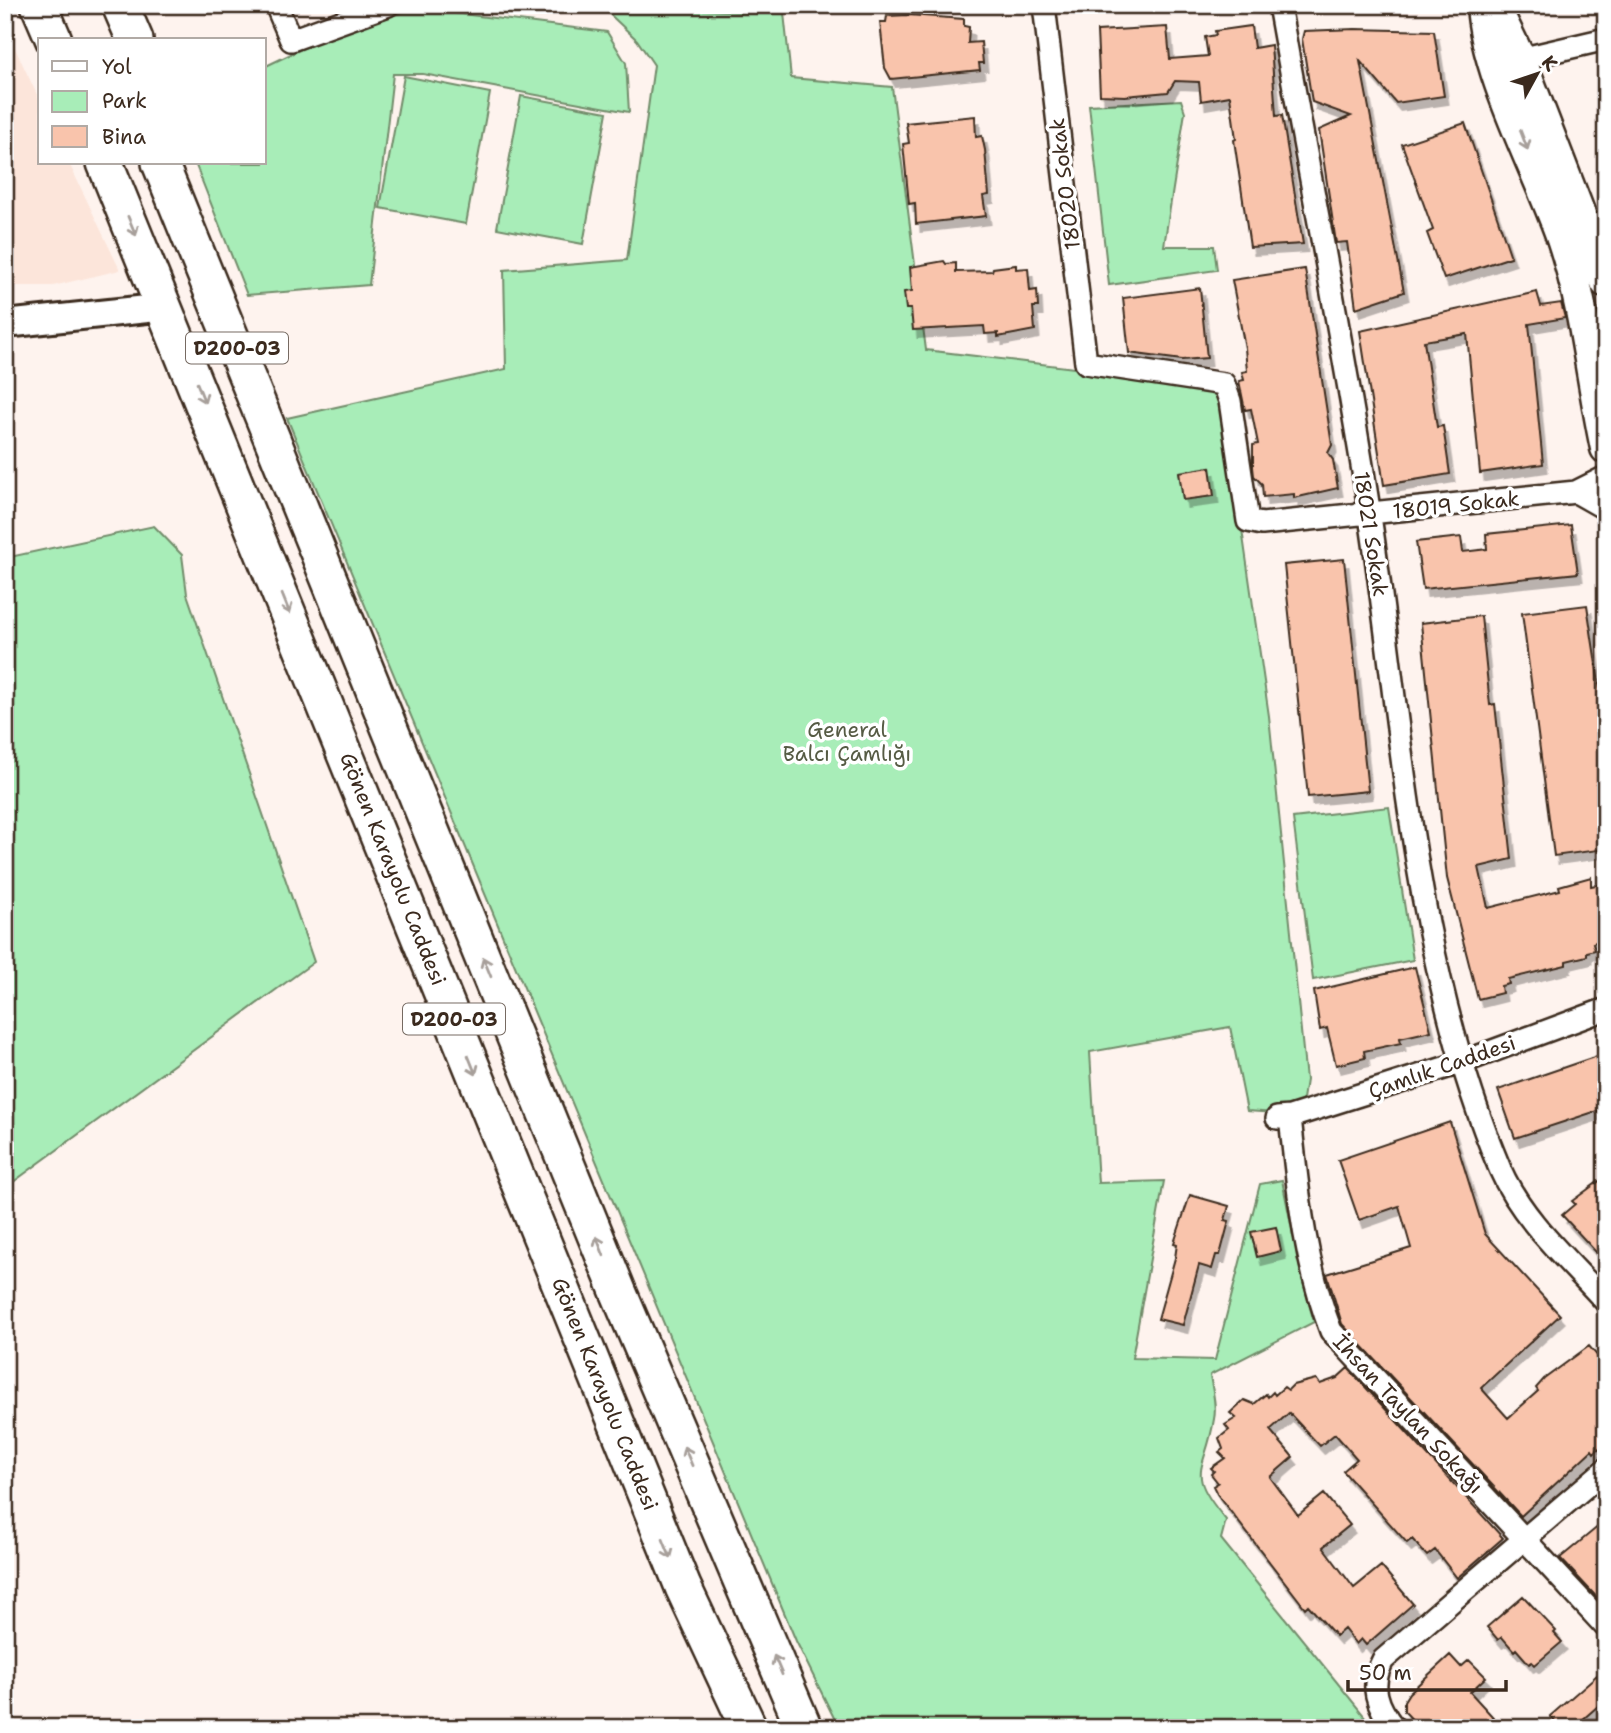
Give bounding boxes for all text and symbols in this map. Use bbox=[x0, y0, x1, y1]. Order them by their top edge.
legend bbox=[38, 38, 266, 164]
north arrow bbox=[1502, 38, 1572, 108]
text: K bbox=[1536, 50, 1563, 76]
text: Yol bbox=[102, 53, 132, 81]
text: Park bbox=[102, 87, 147, 115]
street label: 18020 Sokak bbox=[1043, 117, 1087, 251]
text: Bina bbox=[102, 123, 146, 151]
one-way arrow bbox=[1518, 129, 1531, 151]
one-way arrow bbox=[126, 214, 139, 236]
road number: D200-03 bbox=[186, 332, 288, 364]
one-way arrow bbox=[195, 382, 208, 404]
street label: 18021 Sokak bbox=[1347, 469, 1395, 599]
street label: 18019 Sokak bbox=[1391, 484, 1521, 526]
one-way arrow bbox=[280, 593, 293, 615]
park label: General Balcı Çamlığı bbox=[783, 716, 911, 768]
street label: Gönen Karayolu Caddesi bbox=[333, 748, 453, 990]
one-way arrow bbox=[480, 957, 493, 978]
road number: D200-03 bbox=[403, 1004, 505, 1035]
street label: Çamlık Caddesi bbox=[1365, 1029, 1519, 1105]
one-way arrow bbox=[466, 1054, 479, 1075]
one-way arrow bbox=[593, 1236, 606, 1257]
street label: Gönen Karayolu Caddesi bbox=[545, 1273, 665, 1515]
street label: İhsan Taylan Sokağı bbox=[1327, 1328, 1489, 1500]
one-way arrow bbox=[681, 1445, 694, 1467]
one-way arrow bbox=[662, 1537, 675, 1559]
scale bar bbox=[1348, 1649, 1506, 1693]
one-way arrow bbox=[770, 1655, 783, 1676]
text: 50 m bbox=[1359, 1659, 1412, 1687]

